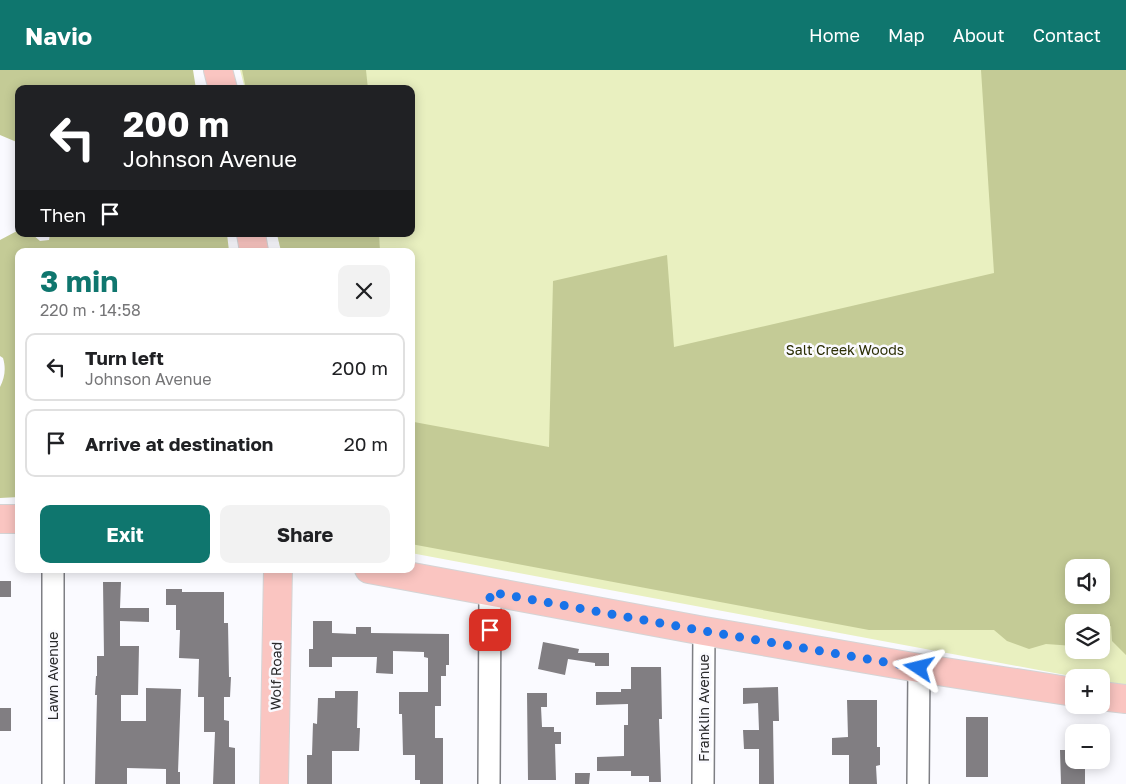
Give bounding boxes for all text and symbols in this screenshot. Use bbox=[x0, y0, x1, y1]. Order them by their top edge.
text: Navio bbox=[25, 21, 92, 50]
text: Home bbox=[809, 24, 860, 46]
text: Map bbox=[888, 24, 925, 46]
text: About bbox=[953, 24, 1005, 46]
text: Contact bbox=[1033, 24, 1101, 46]
text: 200 m bbox=[123, 103, 229, 145]
icon: left bbox=[40, 105, 105, 170]
text: Johnson Avenue bbox=[123, 145, 297, 172]
icon: arrive bbox=[96, 200, 124, 228]
text: Then bbox=[40, 203, 86, 226]
text: 3 min bbox=[40, 263, 118, 299]
button: close bbox=[338, 265, 390, 317]
text: 220 m · 14:58 bbox=[40, 300, 141, 320]
park label: Salt Creek Woods bbox=[786, 341, 904, 358]
text: Turn left bbox=[85, 346, 164, 369]
icon: left bbox=[42, 353, 70, 381]
text: 200 m bbox=[332, 356, 388, 379]
text: Johnson Avenue bbox=[85, 369, 212, 389]
icon: arrive bbox=[42, 429, 70, 457]
text: Arrive at destination bbox=[85, 432, 273, 455]
text: 20 m bbox=[344, 432, 388, 455]
button: Exit bbox=[40, 505, 210, 563]
button: Share bbox=[220, 505, 390, 563]
map controls bbox=[1065, 559, 1110, 769]
button: sound bbox=[1065, 559, 1110, 604]
pin bbox=[469, 609, 511, 651]
button: layers bbox=[1065, 614, 1110, 659]
icon: arrive bbox=[476, 616, 504, 644]
street label: Lawn Avenue bbox=[44, 632, 61, 720]
position arrow bbox=[892, 641, 944, 693]
street label: Wolf Road bbox=[266, 642, 285, 710]
street label: Franklin Avenue bbox=[695, 654, 712, 762]
button: + bbox=[1065, 669, 1110, 714]
button: − bbox=[1065, 724, 1110, 769]

